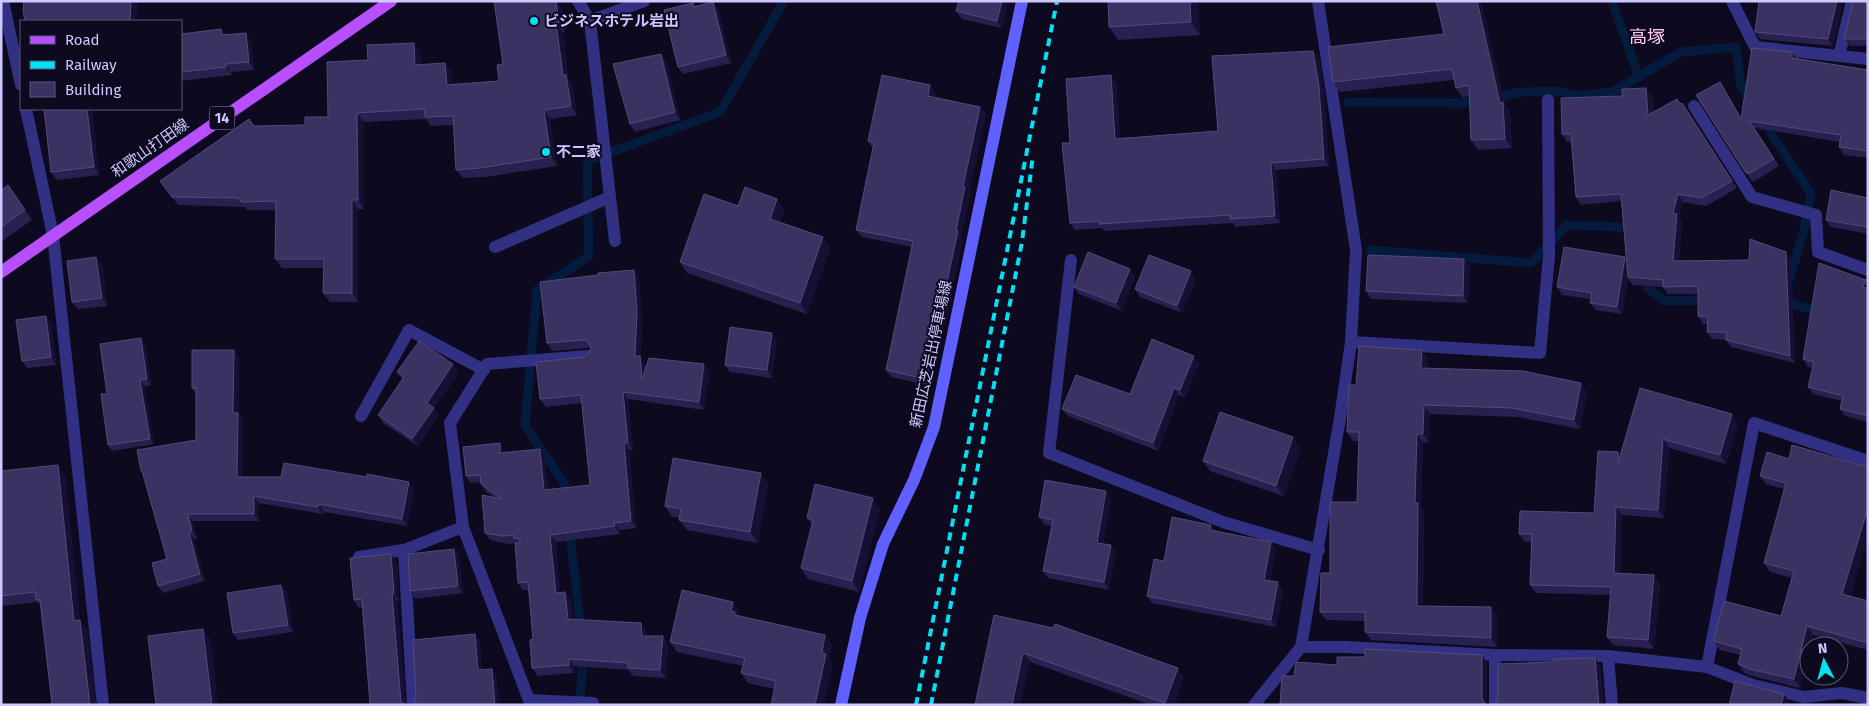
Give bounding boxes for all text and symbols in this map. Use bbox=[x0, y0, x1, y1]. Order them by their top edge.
place label: ビジネスホテル岩出 bbox=[544, 12, 679, 30]
marker: ビジネスホテル岩出 bbox=[528, 15, 540, 27]
legend bbox=[20, 20, 182, 110]
district label: 高塚 bbox=[1629, 26, 1665, 48]
text: Road bbox=[65, 31, 100, 49]
text: Railway bbox=[65, 56, 117, 74]
text: Building bbox=[65, 81, 121, 99]
road number: 14 bbox=[210, 106, 234, 130]
street label: 和歌山打田線 bbox=[108, 115, 192, 181]
place label: 不二家 bbox=[556, 143, 601, 161]
marker: 不二家 bbox=[540, 146, 552, 158]
street label: 新田広芝岩出停車場線 bbox=[907, 279, 955, 429]
north arrow bbox=[1799, 636, 1849, 686]
text: N bbox=[1817, 640, 1828, 658]

